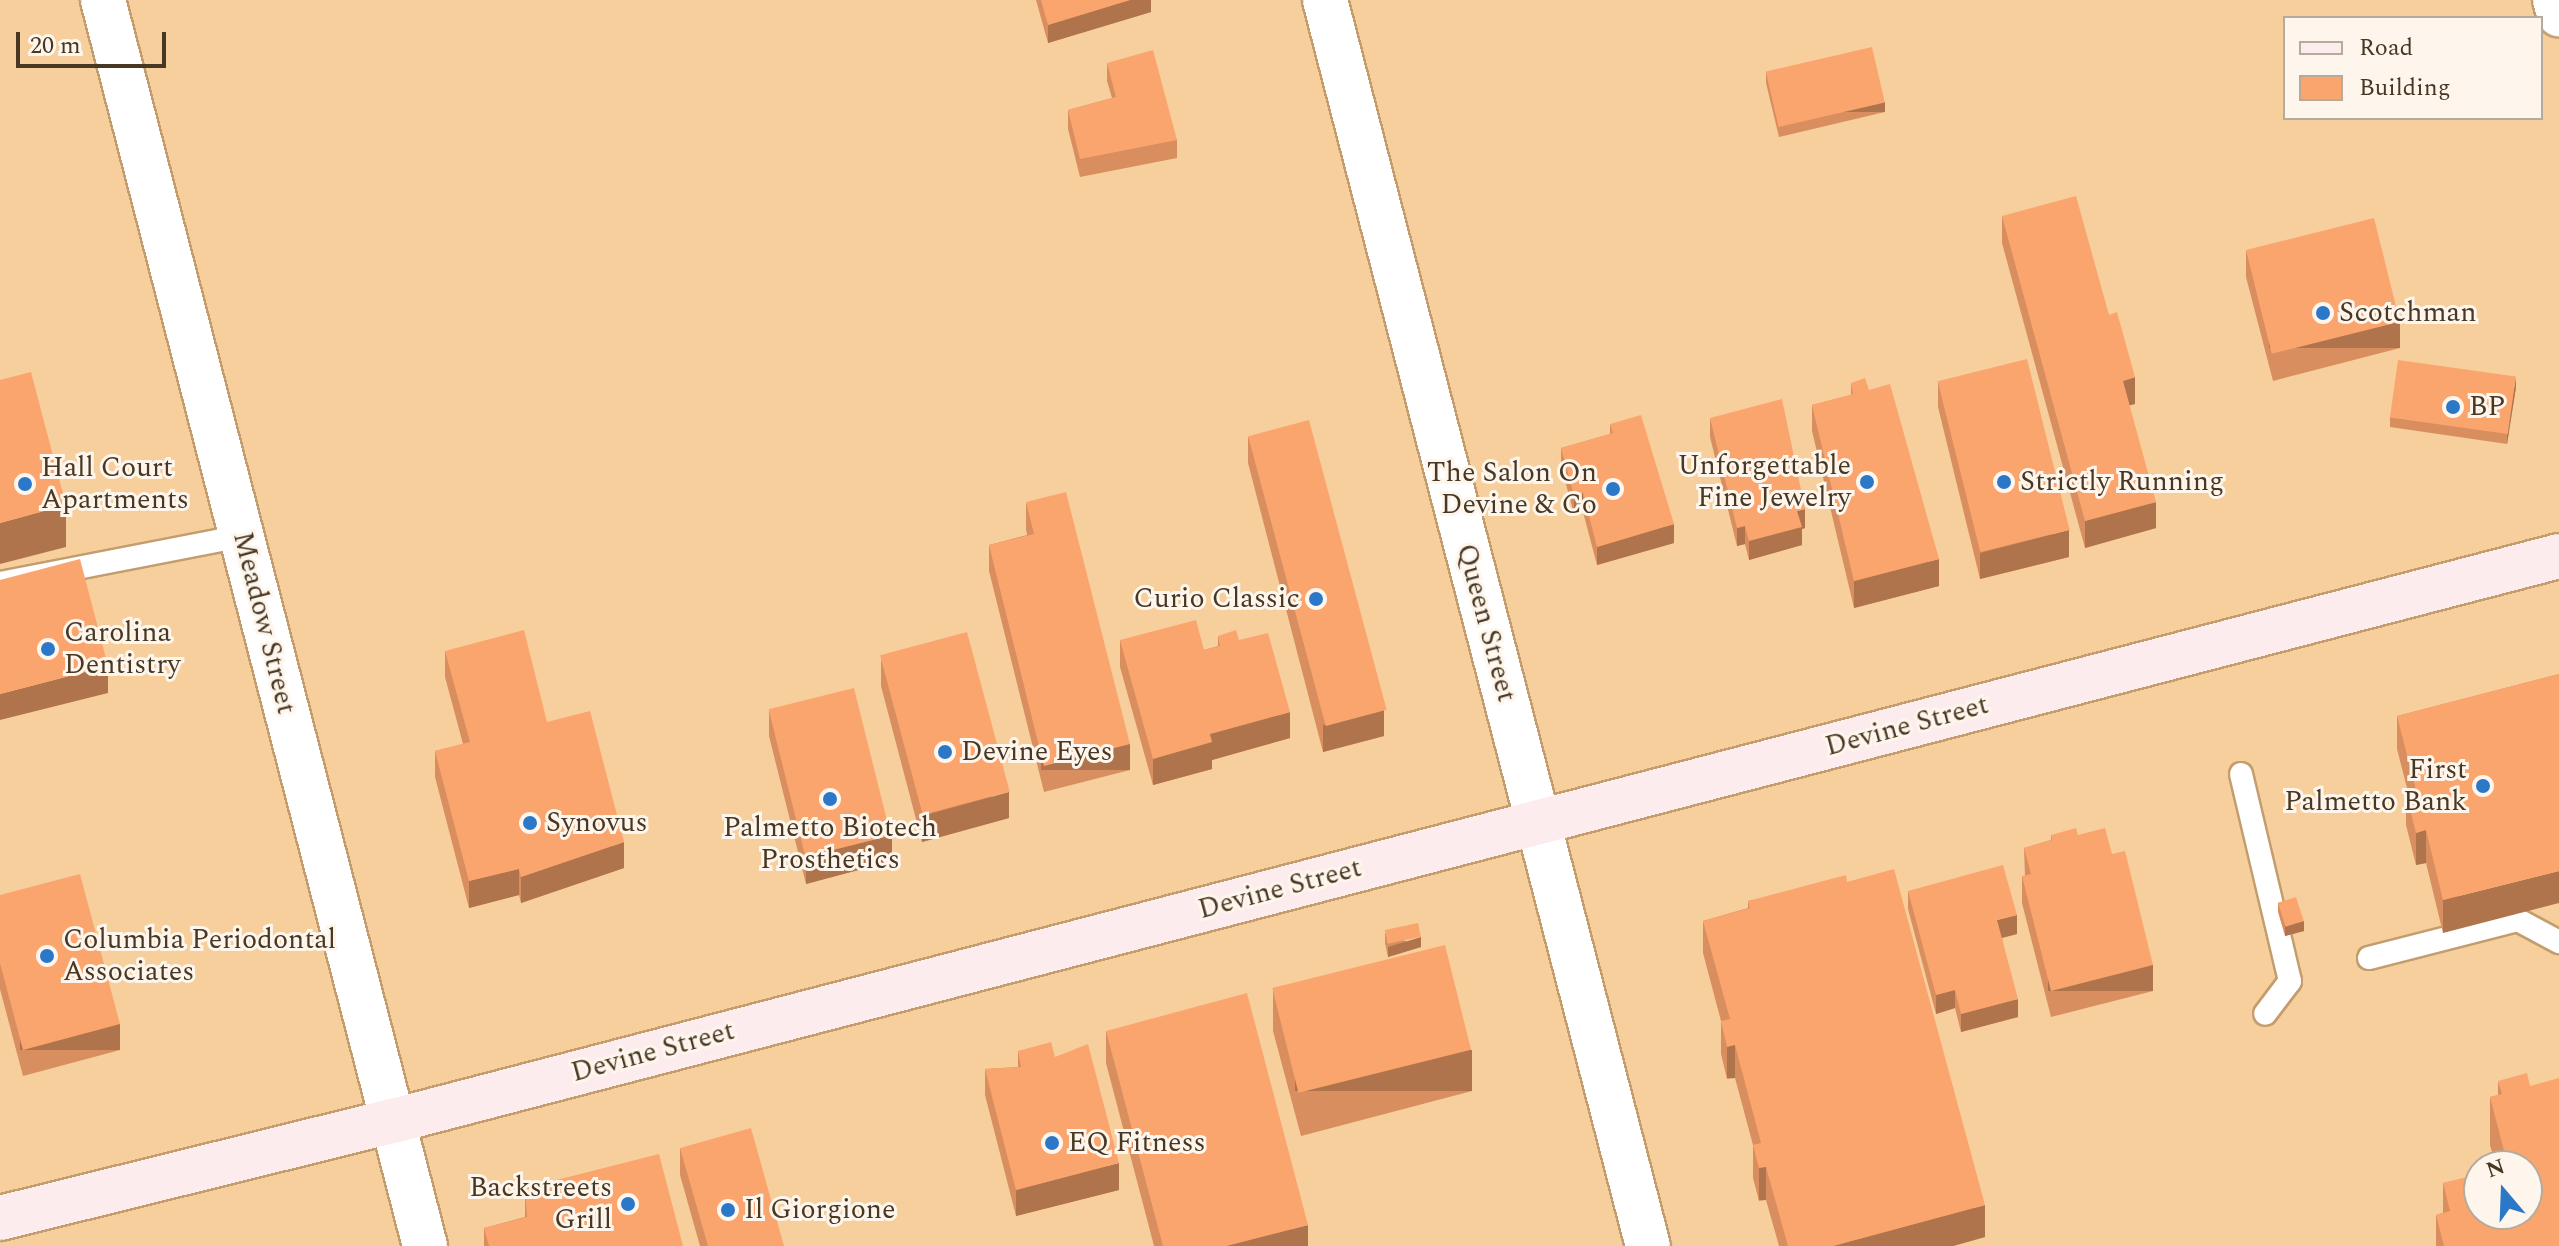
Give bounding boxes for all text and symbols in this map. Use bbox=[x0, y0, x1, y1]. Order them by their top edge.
scale bar bbox=[20, 16, 170, 66]
legend bbox=[2283, 16, 2543, 120]
text: 20 m bbox=[30, 28, 81, 64]
text: Road bbox=[2359, 30, 2413, 66]
text: Building bbox=[2359, 70, 2451, 106]
place label: Scotchman bbox=[2339, 296, 2477, 330]
marker: Scotchman bbox=[2314, 304, 2332, 322]
place label: BP bbox=[2469, 390, 2505, 424]
marker: BP bbox=[2444, 398, 2462, 416]
place label: Unforgettable Fine Jewelry bbox=[1678, 449, 1851, 515]
place label: Hall Court Apartments bbox=[41, 451, 189, 517]
place label: The Salon On Devine & Co bbox=[1427, 456, 1597, 522]
place label: Strictly Running bbox=[2020, 465, 2224, 499]
marker: Unforgettable Fine Jewelry bbox=[1858, 473, 1876, 491]
marker: Strictly Running bbox=[1995, 473, 2013, 491]
marker: Hall Court Apartments bbox=[16, 475, 34, 493]
marker: The Salon On Devine & Co bbox=[1604, 480, 1622, 498]
street label: Meadow Street bbox=[225, 528, 303, 718]
street label: Queen Street bbox=[1449, 540, 1523, 706]
place label: Curio Classic bbox=[1134, 582, 1300, 616]
marker: Curio Classic bbox=[1307, 590, 1325, 608]
place label: Carolina Dentistry bbox=[64, 616, 181, 682]
marker: Carolina Dentistry bbox=[39, 640, 57, 658]
street label: Devine Street bbox=[1822, 688, 1992, 764]
place label: Devine Eyes bbox=[961, 735, 1113, 769]
marker: Devine Eyes bbox=[936, 743, 954, 761]
place label: First Palmetto Bank bbox=[2284, 753, 2467, 819]
marker: First Palmetto Bank bbox=[2474, 777, 2492, 795]
marker: Palmetto Biotech Prosthetics bbox=[821, 790, 839, 808]
place label: Synovus bbox=[546, 806, 648, 840]
place label: Palmetto Biotech Prosthetics bbox=[723, 811, 937, 877]
marker: Synovus bbox=[521, 814, 539, 832]
street label: Devine Street bbox=[1195, 851, 1365, 927]
place label: Columbia Periodontal Associates bbox=[63, 923, 336, 989]
marker: Columbia Periodontal Associates bbox=[38, 947, 56, 965]
street label: Devine Street bbox=[568, 1014, 738, 1090]
place label: EQ Fitness bbox=[1068, 1126, 1205, 1160]
marker: EQ Fitness bbox=[1043, 1134, 1061, 1152]
north arrow bbox=[2463, 1150, 2543, 1230]
text: N bbox=[2482, 1150, 2510, 1187]
place label: Backstreets Grill bbox=[469, 1171, 612, 1237]
place label: Il Giorgione bbox=[744, 1193, 896, 1227]
marker: Backstreets Grill bbox=[619, 1195, 637, 1213]
marker: Il Giorgione bbox=[719, 1201, 737, 1219]

